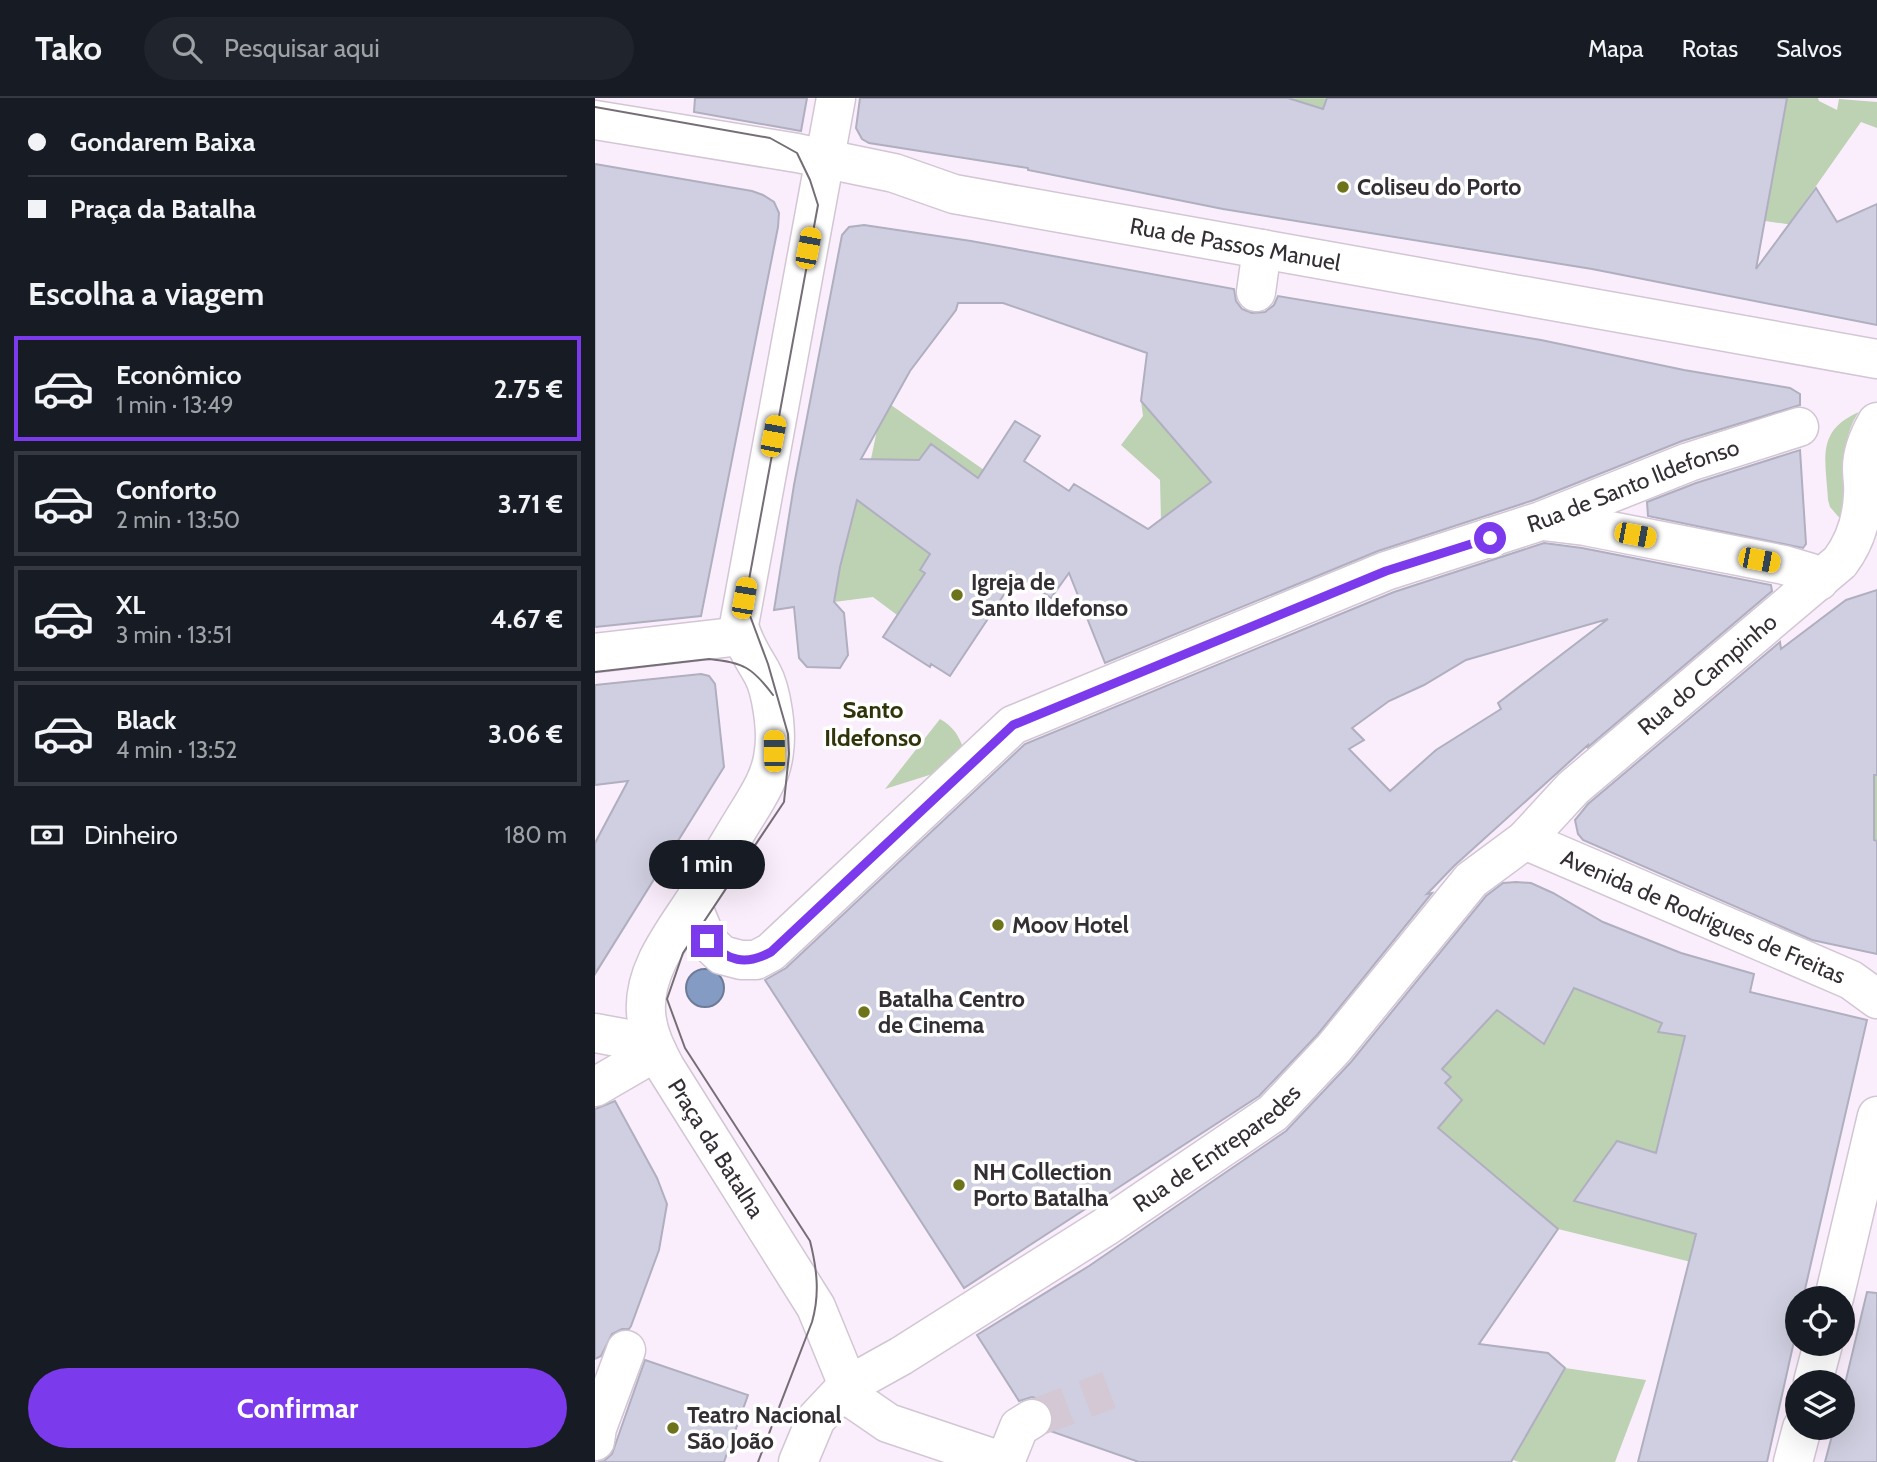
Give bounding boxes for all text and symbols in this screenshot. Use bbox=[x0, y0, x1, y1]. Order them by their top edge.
search box bbox=[144, 17, 634, 80]
text: Tako bbox=[35, 28, 102, 68]
icon: search bbox=[168, 29, 206, 67]
text: Pesquisar aqui bbox=[224, 32, 380, 64]
text: Mapa bbox=[1588, 34, 1644, 63]
text: Rotas bbox=[1682, 34, 1738, 63]
text: Salvos bbox=[1776, 34, 1842, 63]
text: Gondarem Baixa bbox=[70, 126, 255, 158]
place label: Coliseu do Porto bbox=[1357, 173, 1521, 201]
marker: Coliseu do Porto bbox=[1335, 179, 1351, 195]
text: Praça da Batalha bbox=[70, 193, 256, 225]
street label: Rua de Passos Manuel bbox=[1128, 212, 1343, 277]
car bbox=[794, 225, 823, 271]
text: Escolha a viagem bbox=[28, 274, 264, 313]
icon: car bbox=[32, 357, 95, 420]
text: Econômico bbox=[116, 359, 242, 391]
text: 2.75 € bbox=[494, 373, 563, 405]
text: 1 min · 13:49 bbox=[116, 391, 233, 419]
car bbox=[759, 413, 788, 459]
street label: Rua de Santo Ildefonso bbox=[1524, 433, 1743, 539]
icon: car bbox=[32, 472, 95, 535]
text: Conforto bbox=[116, 474, 217, 506]
text: 3.71 € bbox=[498, 488, 563, 520]
text: 2 min · 13:50 bbox=[116, 506, 240, 534]
car bbox=[1613, 521, 1658, 549]
route start bbox=[1474, 522, 1506, 554]
car bbox=[1737, 546, 1782, 574]
place label: Igreja de Santo Ildefonso bbox=[971, 568, 1128, 622]
car bbox=[731, 575, 758, 621]
icon: car bbox=[32, 587, 95, 650]
marker: Igreja de Santo Ildefonso bbox=[949, 587, 965, 603]
text: XL bbox=[116, 589, 145, 621]
text: 4.67 € bbox=[491, 603, 563, 635]
street label: Rua do Campinho bbox=[1632, 607, 1783, 741]
text: 3 min · 13:51 bbox=[116, 621, 232, 649]
district label: Santo Ildefonso bbox=[824, 695, 922, 752]
icon: car bbox=[32, 702, 95, 765]
text: Black bbox=[116, 704, 176, 736]
text: 3.06 € bbox=[488, 718, 563, 750]
car bbox=[764, 730, 785, 772]
text: 4 min · 13:52 bbox=[116, 736, 237, 764]
icon: cash bbox=[28, 816, 66, 854]
text: Dinheiro bbox=[84, 819, 178, 851]
text: 180 m bbox=[504, 821, 567, 849]
callout: 1 min bbox=[649, 840, 765, 888]
street label: Avenida de Rodrigues de Freitas bbox=[1557, 843, 1850, 990]
text: 1 min bbox=[681, 850, 733, 878]
place label: Moov Hotel bbox=[1012, 911, 1129, 939]
marker: Moov Hotel bbox=[990, 917, 1006, 933]
route end bbox=[691, 925, 723, 957]
place label: Batalha Centro de Cinema bbox=[878, 985, 1025, 1039]
marker: Batalha Centro de Cinema bbox=[856, 1004, 872, 1020]
street label: Praça da Batalha bbox=[662, 1073, 770, 1223]
street label: Rua de Entreparedes bbox=[1128, 1079, 1306, 1218]
place label: NH Collection Porto Batalha bbox=[973, 1158, 1112, 1212]
marker: NH Collection Porto Batalha bbox=[951, 1177, 967, 1193]
map controls bbox=[1785, 1286, 1855, 1440]
button: locate bbox=[1785, 1286, 1855, 1356]
button: Confirmar bbox=[28, 1368, 567, 1448]
button: layers bbox=[1785, 1370, 1855, 1440]
place label: Teatro Nacional São João bbox=[687, 1401, 842, 1455]
marker: Teatro Nacional São João bbox=[665, 1420, 681, 1436]

